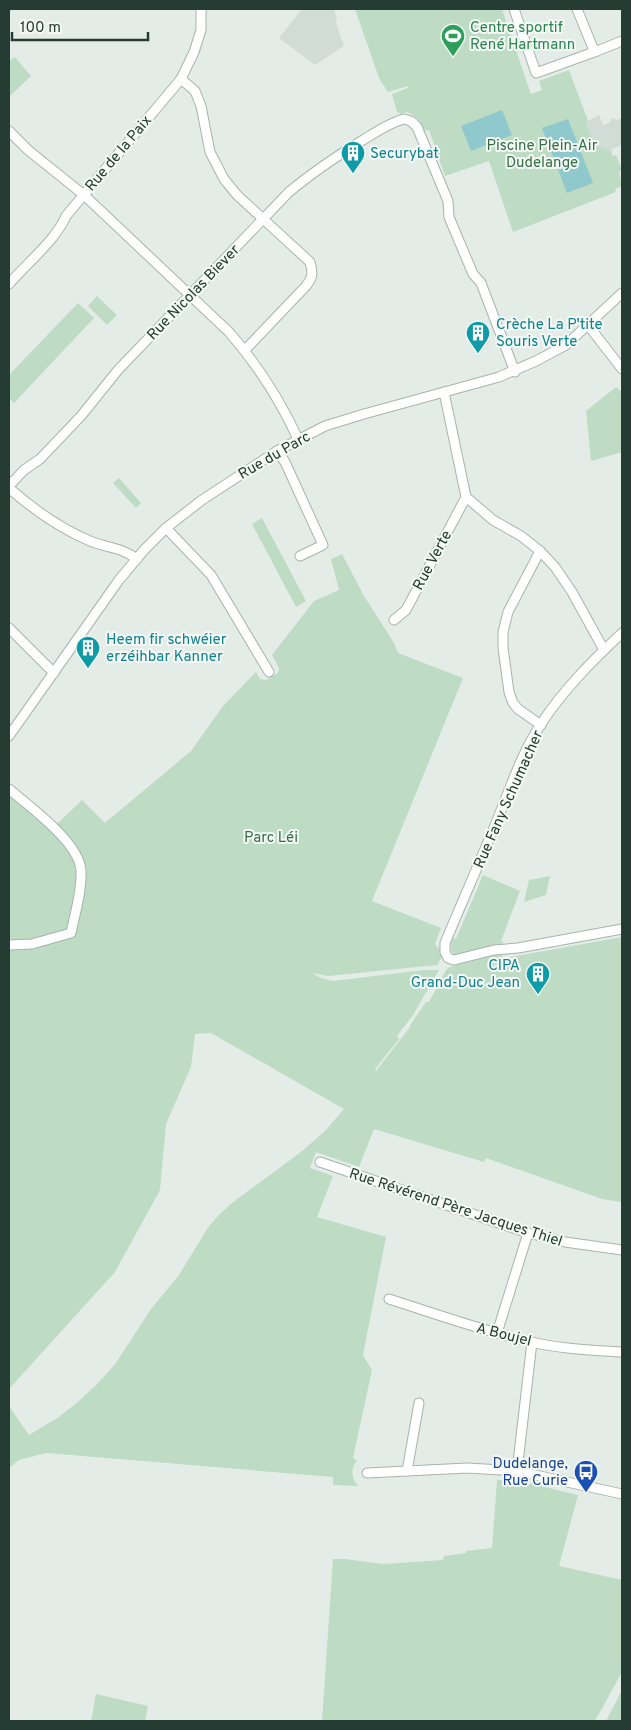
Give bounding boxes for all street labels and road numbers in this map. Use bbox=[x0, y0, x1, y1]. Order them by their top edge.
street label: Rue de la Paix bbox=[82, 112, 157, 196]
street label: Rue Nicolas Biever bbox=[144, 241, 245, 345]
street label: Rue du Parc bbox=[235, 428, 314, 485]
street label: Rue Verte bbox=[410, 527, 457, 594]
street label: Rue Fany Schumacher bbox=[470, 727, 548, 872]
street label: Rue Révérend Père Jacques Thiel bbox=[347, 1165, 565, 1252]
street label: A Boujel bbox=[474, 1319, 533, 1351]

